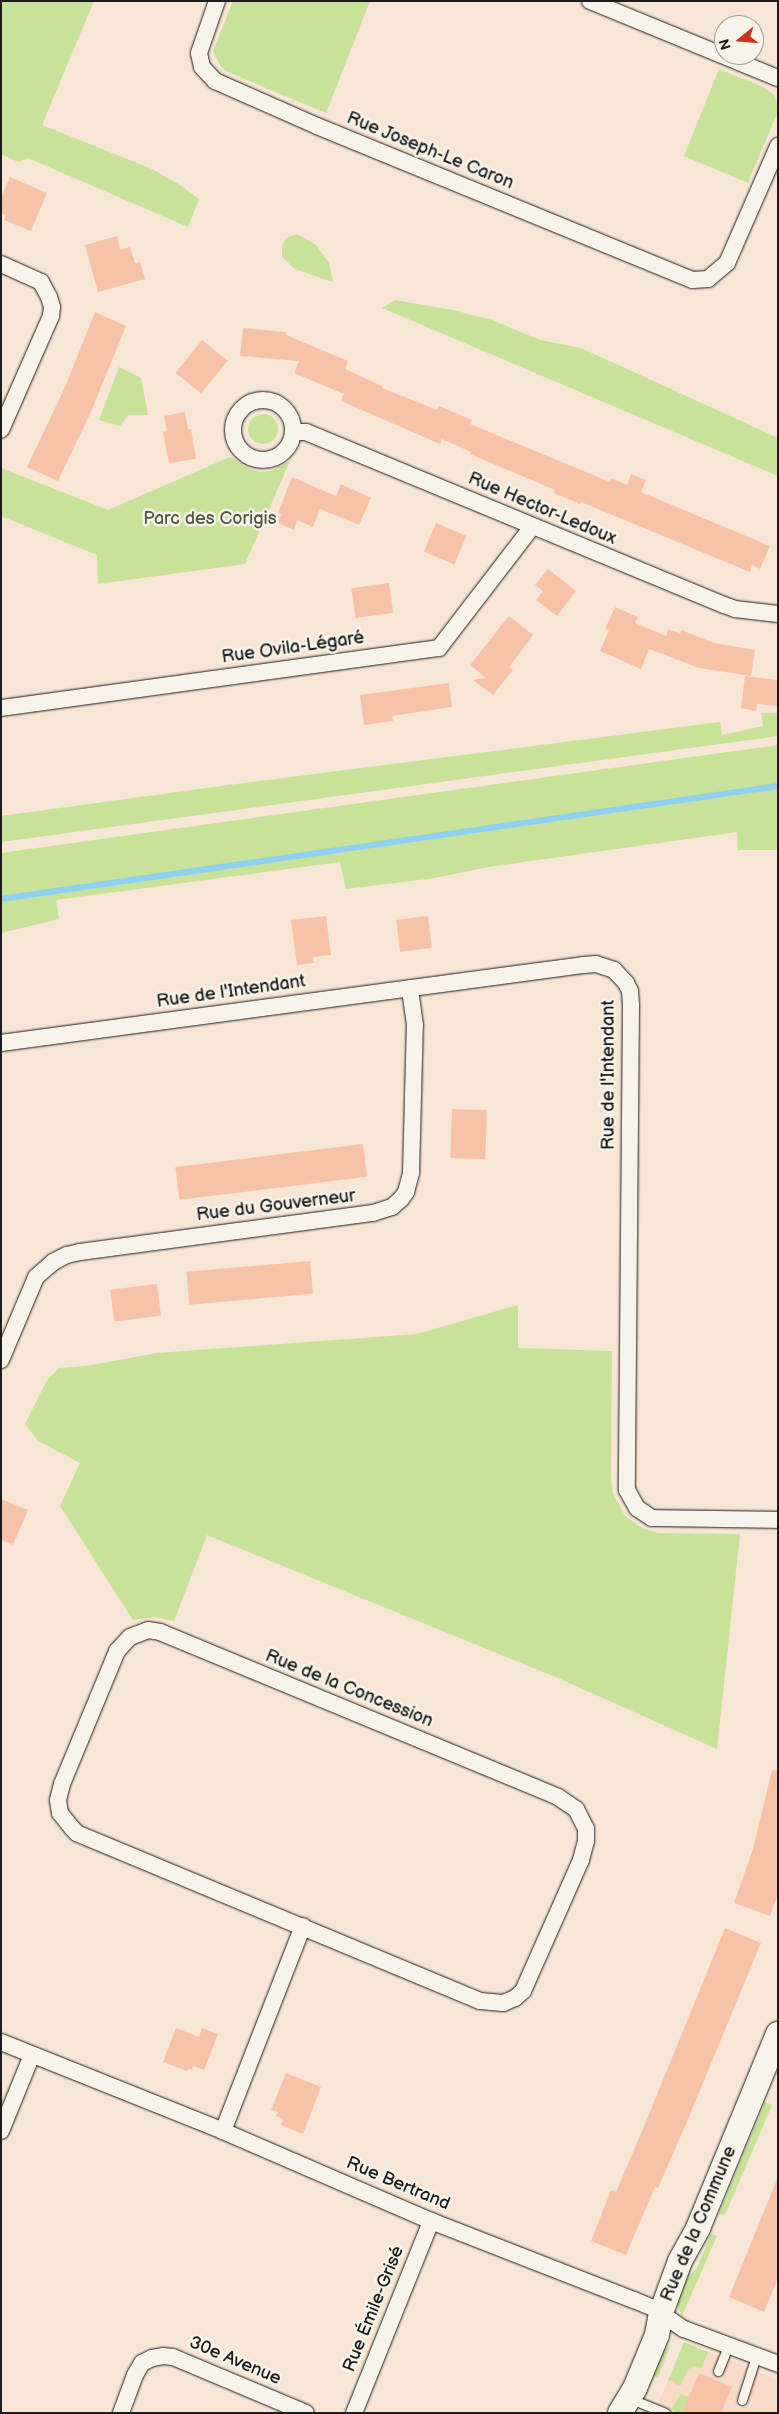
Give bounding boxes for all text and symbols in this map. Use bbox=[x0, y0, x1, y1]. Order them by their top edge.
north arrow bbox=[714, 15, 764, 65]
text: N bbox=[715, 37, 735, 52]
street label: Rue Joseph-Le Caron bbox=[343, 107, 517, 195]
street label: Rue Hector-Ledoux bbox=[465, 468, 619, 550]
park label: Parc des Corigis bbox=[143, 508, 277, 530]
street label: Rue Ovila-Légaré bbox=[220, 627, 366, 669]
street label: Rue de l'Intendant bbox=[155, 971, 307, 1013]
street label: Rue de l'Intendant bbox=[598, 1000, 620, 1150]
street label: Rue du Gouverneur bbox=[195, 1186, 357, 1226]
street label: Rue de la Concession bbox=[262, 1645, 436, 1733]
street label: Rue de la Commune bbox=[656, 2143, 742, 2305]
street label: Rue Bertrand bbox=[343, 2152, 453, 2216]
street label: Rue Émile-Grisé bbox=[339, 2243, 409, 2375]
street label: 30e Avenue bbox=[186, 2332, 284, 2390]

